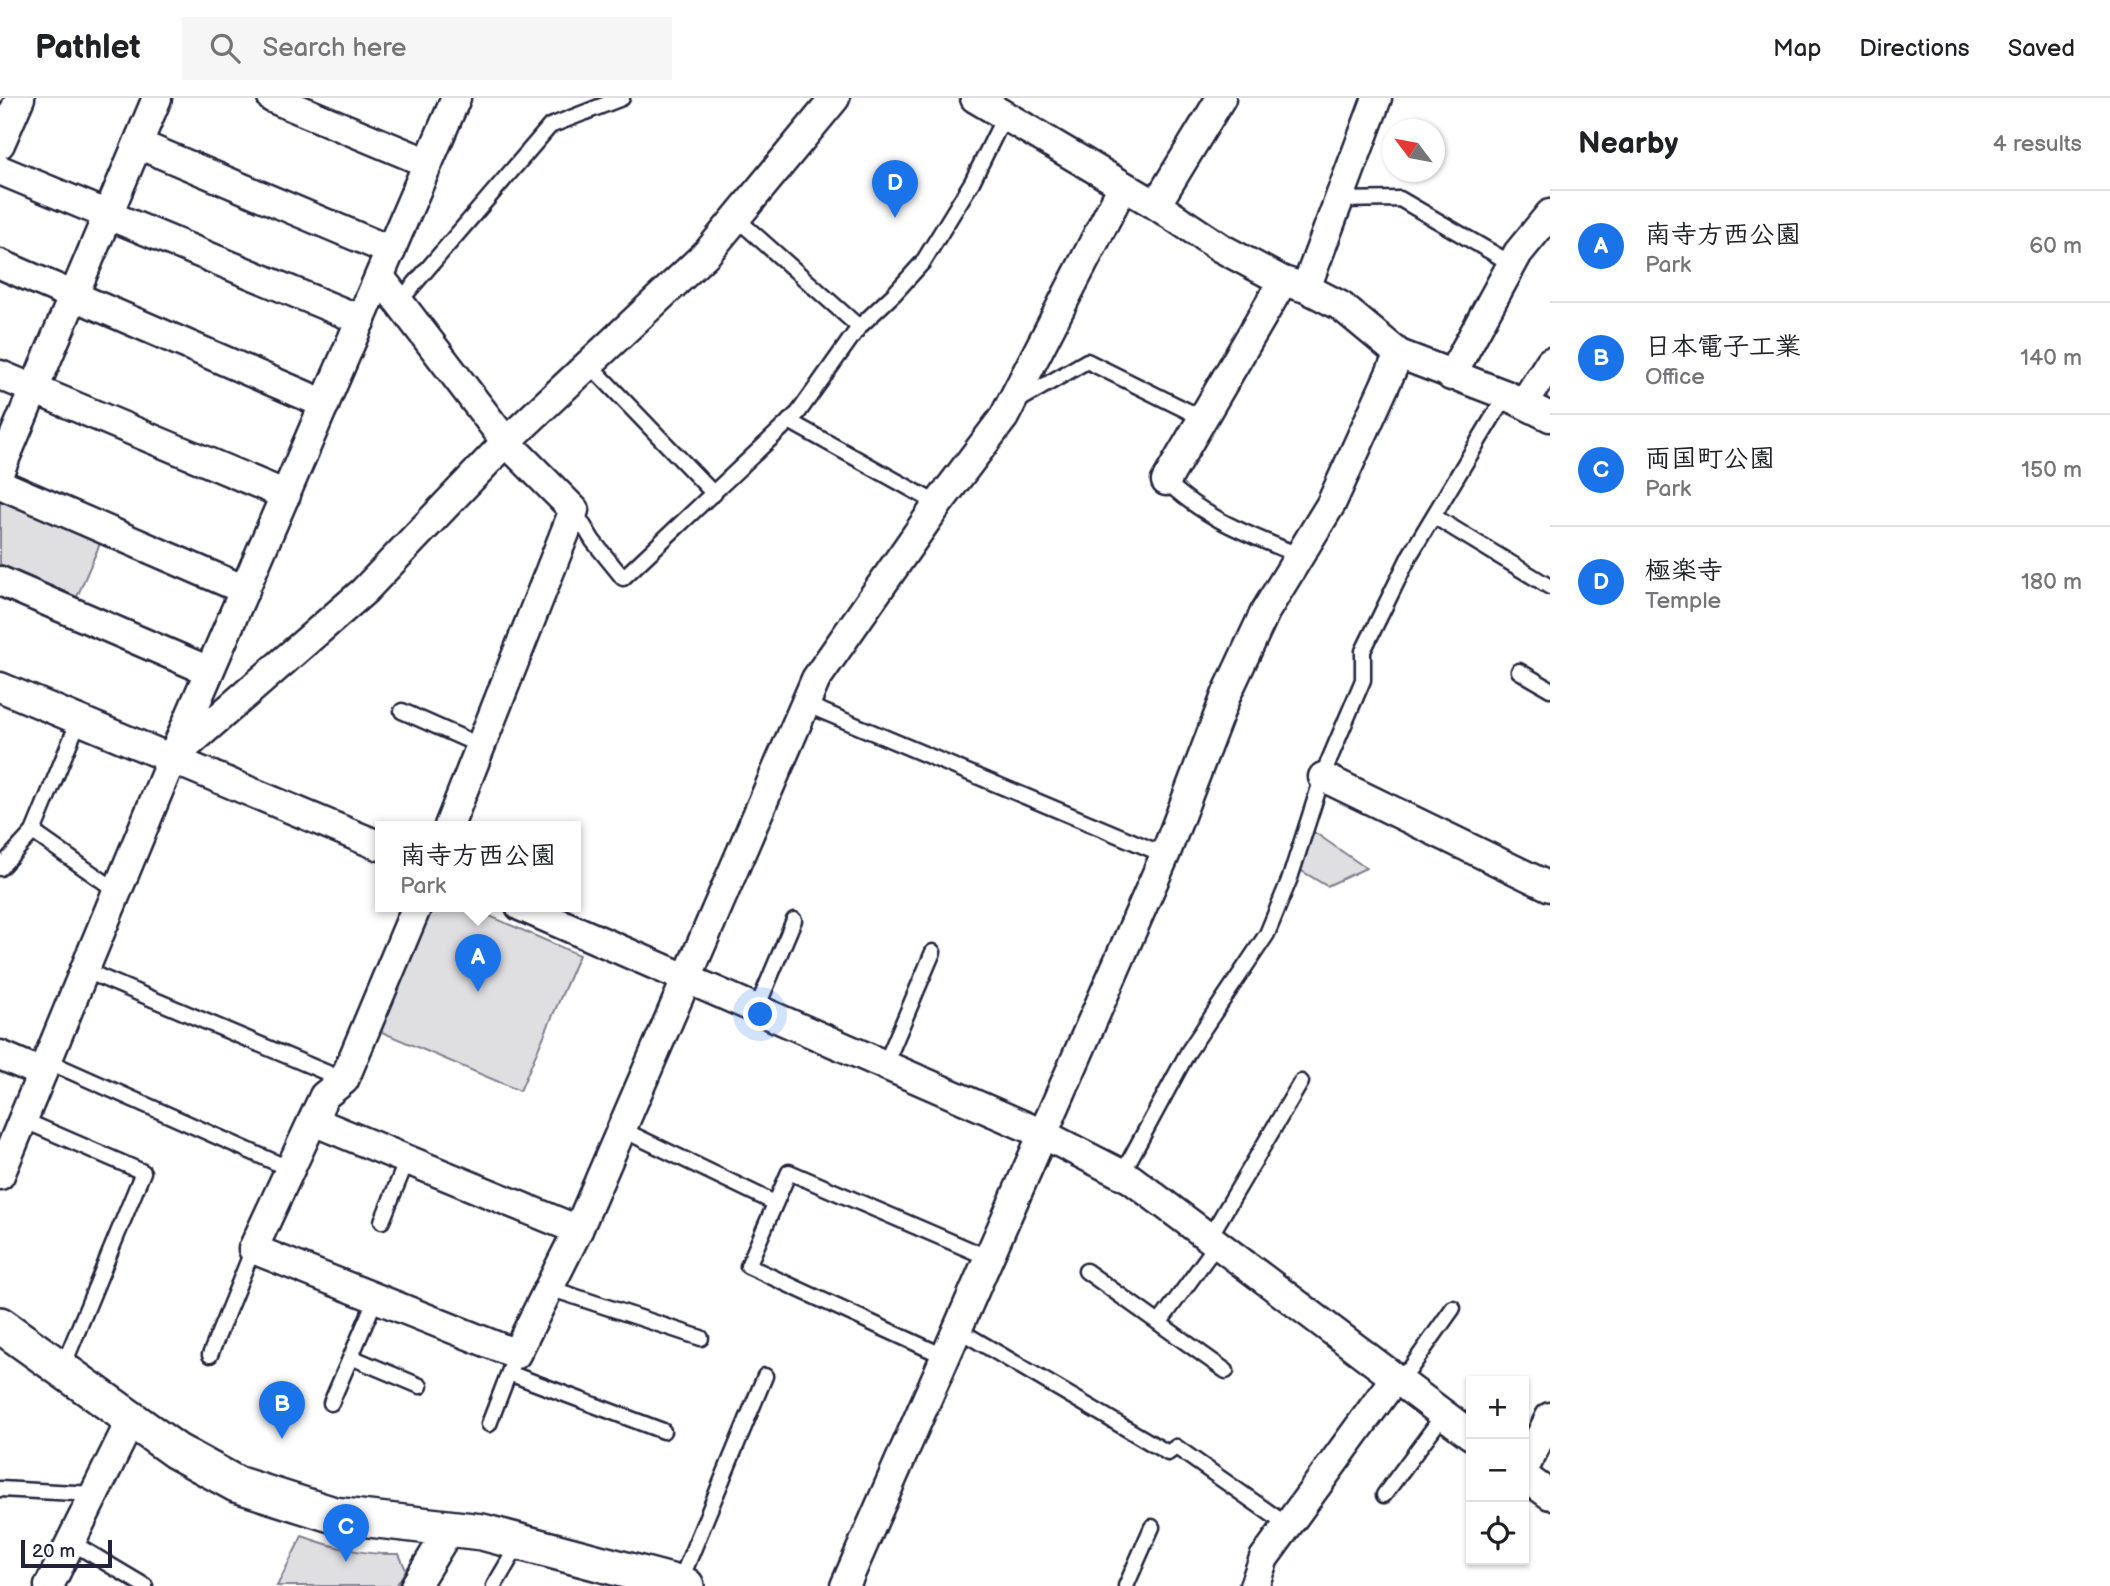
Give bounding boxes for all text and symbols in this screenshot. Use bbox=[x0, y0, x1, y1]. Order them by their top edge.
search box bbox=[182, 17, 672, 80]
text: Pathlet bbox=[35, 28, 140, 68]
icon: search bbox=[206, 29, 244, 67]
text: Search here bbox=[262, 33, 406, 64]
text: Map bbox=[1773, 34, 1821, 63]
text: Directions bbox=[1859, 34, 1970, 63]
text: Saved bbox=[2008, 34, 2075, 63]
north arrow bbox=[1382, 119, 1445, 182]
text: Nearby bbox=[1578, 126, 1678, 162]
text: 4 results bbox=[1993, 130, 2082, 158]
pin: D bbox=[872, 160, 918, 218]
text: 南寺方西公園 bbox=[1645, 220, 1801, 251]
text: A bbox=[1594, 232, 1608, 260]
text: 60 m bbox=[2029, 232, 2082, 260]
text: Park bbox=[1645, 251, 1691, 279]
text: 日本電子工業 bbox=[1645, 332, 1801, 363]
text: B bbox=[1593, 344, 1609, 372]
text: 140 m bbox=[2020, 344, 2082, 372]
text: Office bbox=[1645, 363, 1705, 391]
text: 両国町公園 bbox=[1645, 444, 1775, 475]
text: C bbox=[1593, 456, 1609, 484]
text: 150 m bbox=[2021, 456, 2082, 484]
text: Park bbox=[1645, 475, 1691, 503]
text: 極楽寺 bbox=[1645, 556, 1723, 587]
text: D bbox=[1593, 568, 1609, 596]
text: 180 m bbox=[2021, 568, 2082, 596]
text: Temple bbox=[1645, 587, 1721, 615]
popup bbox=[375, 821, 581, 912]
text: 南寺方西公園 bbox=[400, 841, 556, 872]
text: Park bbox=[400, 872, 446, 900]
pin: A bbox=[455, 934, 501, 992]
your location bbox=[743, 997, 777, 1031]
map controls bbox=[1466, 1376, 1529, 1565]
button: + bbox=[1466, 1376, 1529, 1439]
pin: B bbox=[259, 1381, 305, 1439]
button: − bbox=[1466, 1439, 1529, 1502]
button: locate bbox=[1466, 1502, 1529, 1565]
pin: C bbox=[323, 1504, 369, 1562]
scale bar bbox=[21, 1537, 112, 1569]
text: 20 m bbox=[32, 1540, 75, 1563]

